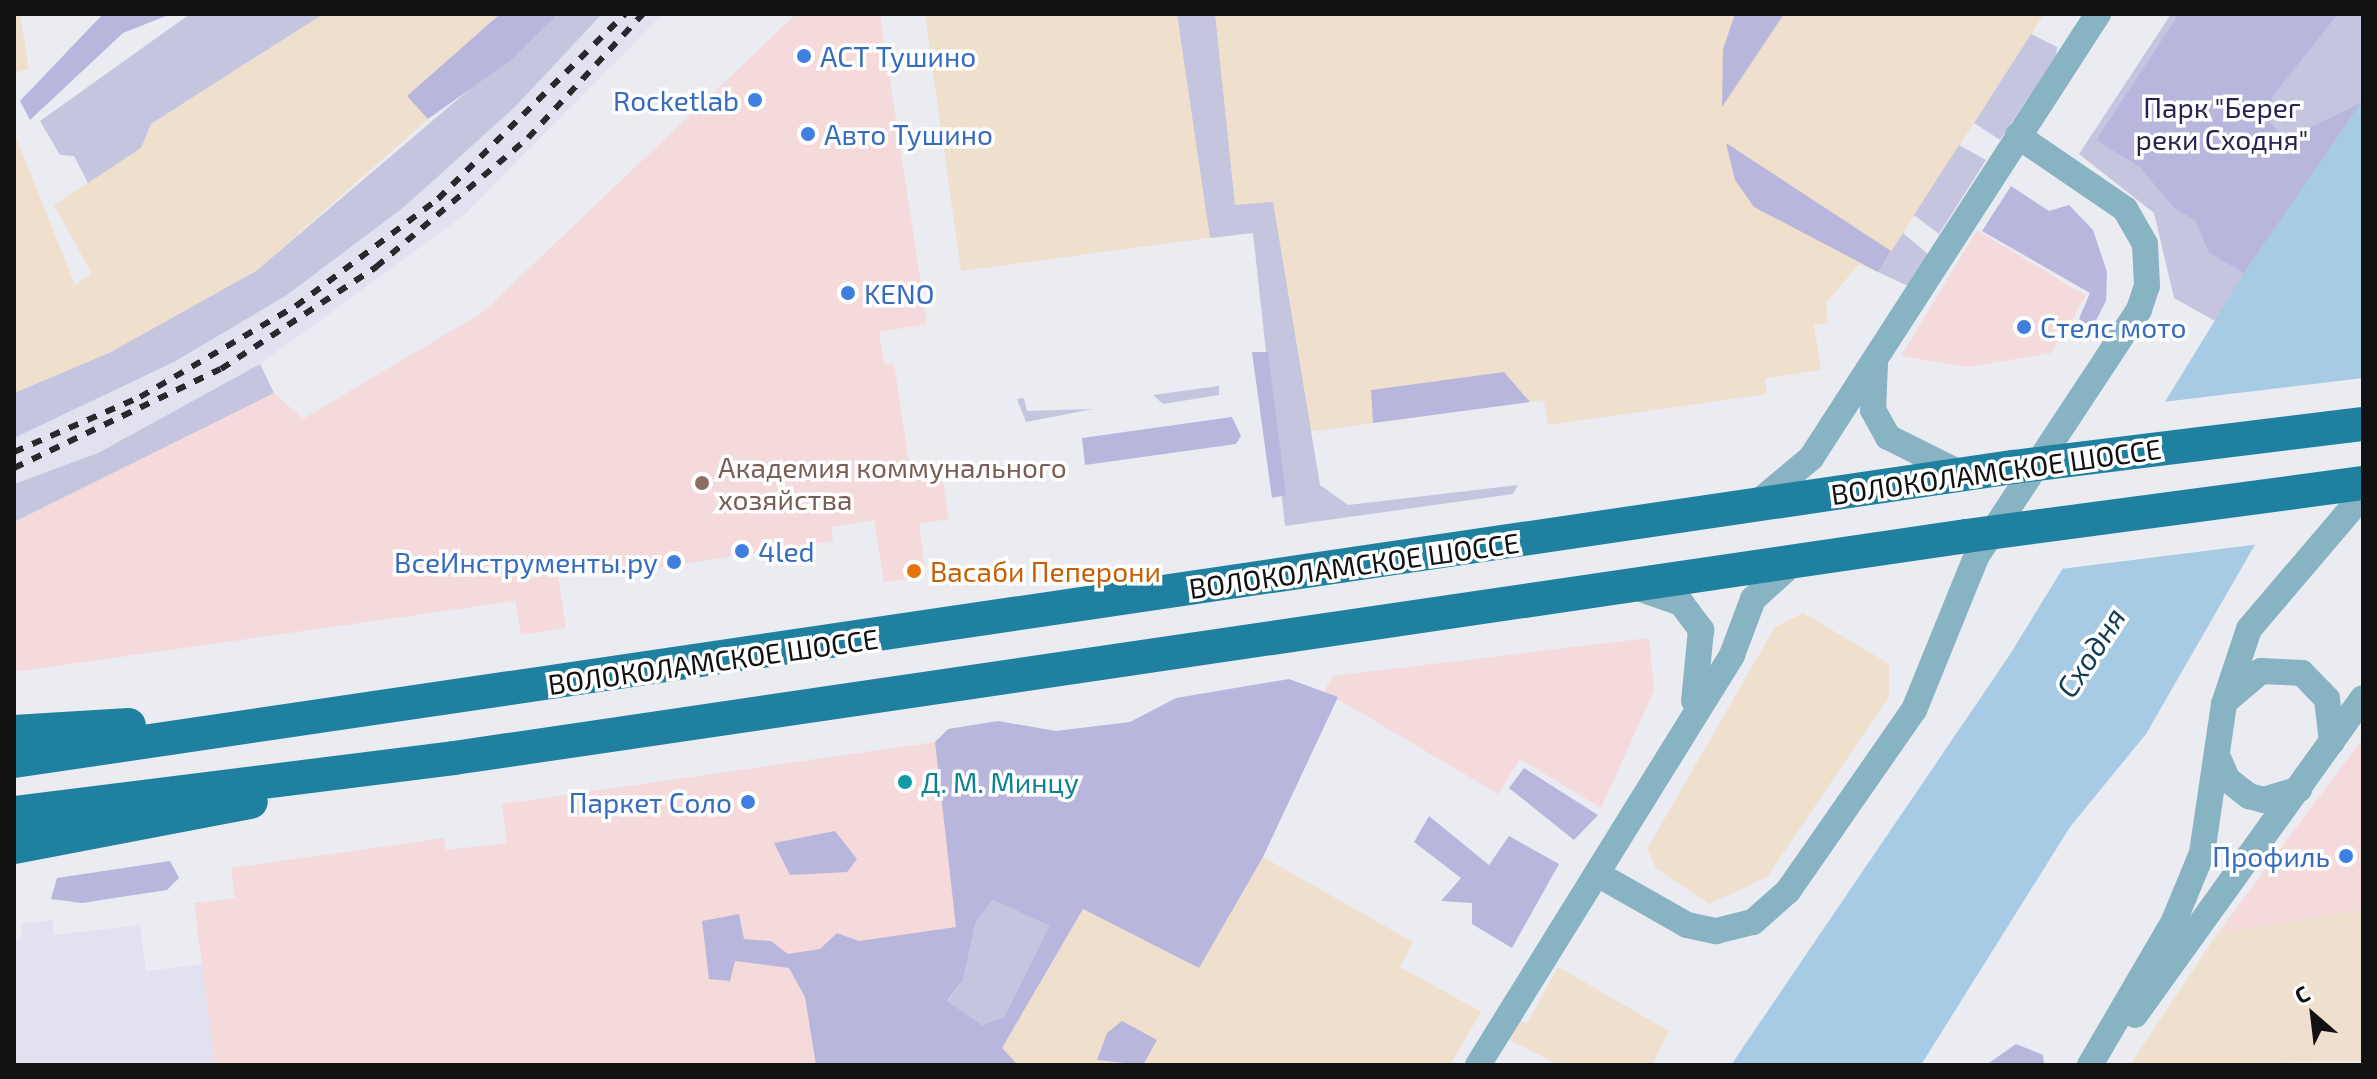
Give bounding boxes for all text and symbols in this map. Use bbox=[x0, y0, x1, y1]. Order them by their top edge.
place label: АСТ Тушино bbox=[820, 39, 976, 73]
marker: АСТ Тушино bbox=[795, 47, 813, 65]
place label: Rocketlab bbox=[613, 83, 739, 117]
park label: Парк "Берег реки Сходня" bbox=[2136, 90, 2308, 156]
marker: Rocketlab bbox=[746, 91, 764, 109]
place label: Авто Тушино bbox=[824, 117, 993, 151]
marker: Авто Тушино bbox=[799, 125, 817, 143]
place label: KENO bbox=[864, 276, 934, 310]
marker: KENO bbox=[839, 284, 857, 302]
place label: Стелс мото bbox=[2040, 310, 2186, 344]
marker: Стелс мото bbox=[2015, 318, 2033, 336]
street label: ВОЛОКОЛАМСКОЕ ШОССЕ bbox=[1829, 431, 2163, 511]
place label: Академия коммунального хозяйства bbox=[718, 450, 1067, 516]
marker: Академия коммунального хозяйства bbox=[693, 474, 711, 492]
street label: ВОЛОКОЛАМСКОЕ ШОССЕ bbox=[1187, 525, 1521, 605]
place label: 4led bbox=[758, 534, 815, 568]
marker: 4led bbox=[733, 542, 751, 560]
place label: ВсеИнструменты.ру bbox=[394, 545, 658, 579]
marker: ВсеИнструменты.ру bbox=[665, 553, 683, 571]
place label: Васаби Пеперони bbox=[930, 554, 1161, 588]
marker: Васаби Пеперони bbox=[905, 562, 923, 580]
water label: Сходня bbox=[2048, 600, 2132, 704]
street label: ВОЛОКОЛАМСКОЕ ШОССЕ bbox=[546, 621, 880, 701]
place label: Д. М. Минцу bbox=[921, 765, 1079, 799]
marker: Д. М. Минцу bbox=[896, 773, 914, 791]
place label: Паркет Соло bbox=[569, 785, 732, 819]
marker: Паркет Соло bbox=[739, 793, 757, 811]
place label: Профиль bbox=[2212, 839, 2330, 873]
marker: Профиль bbox=[2337, 847, 2355, 865]
north arrow bbox=[2273, 975, 2353, 1055]
text: С bbox=[2290, 979, 2314, 1008]

